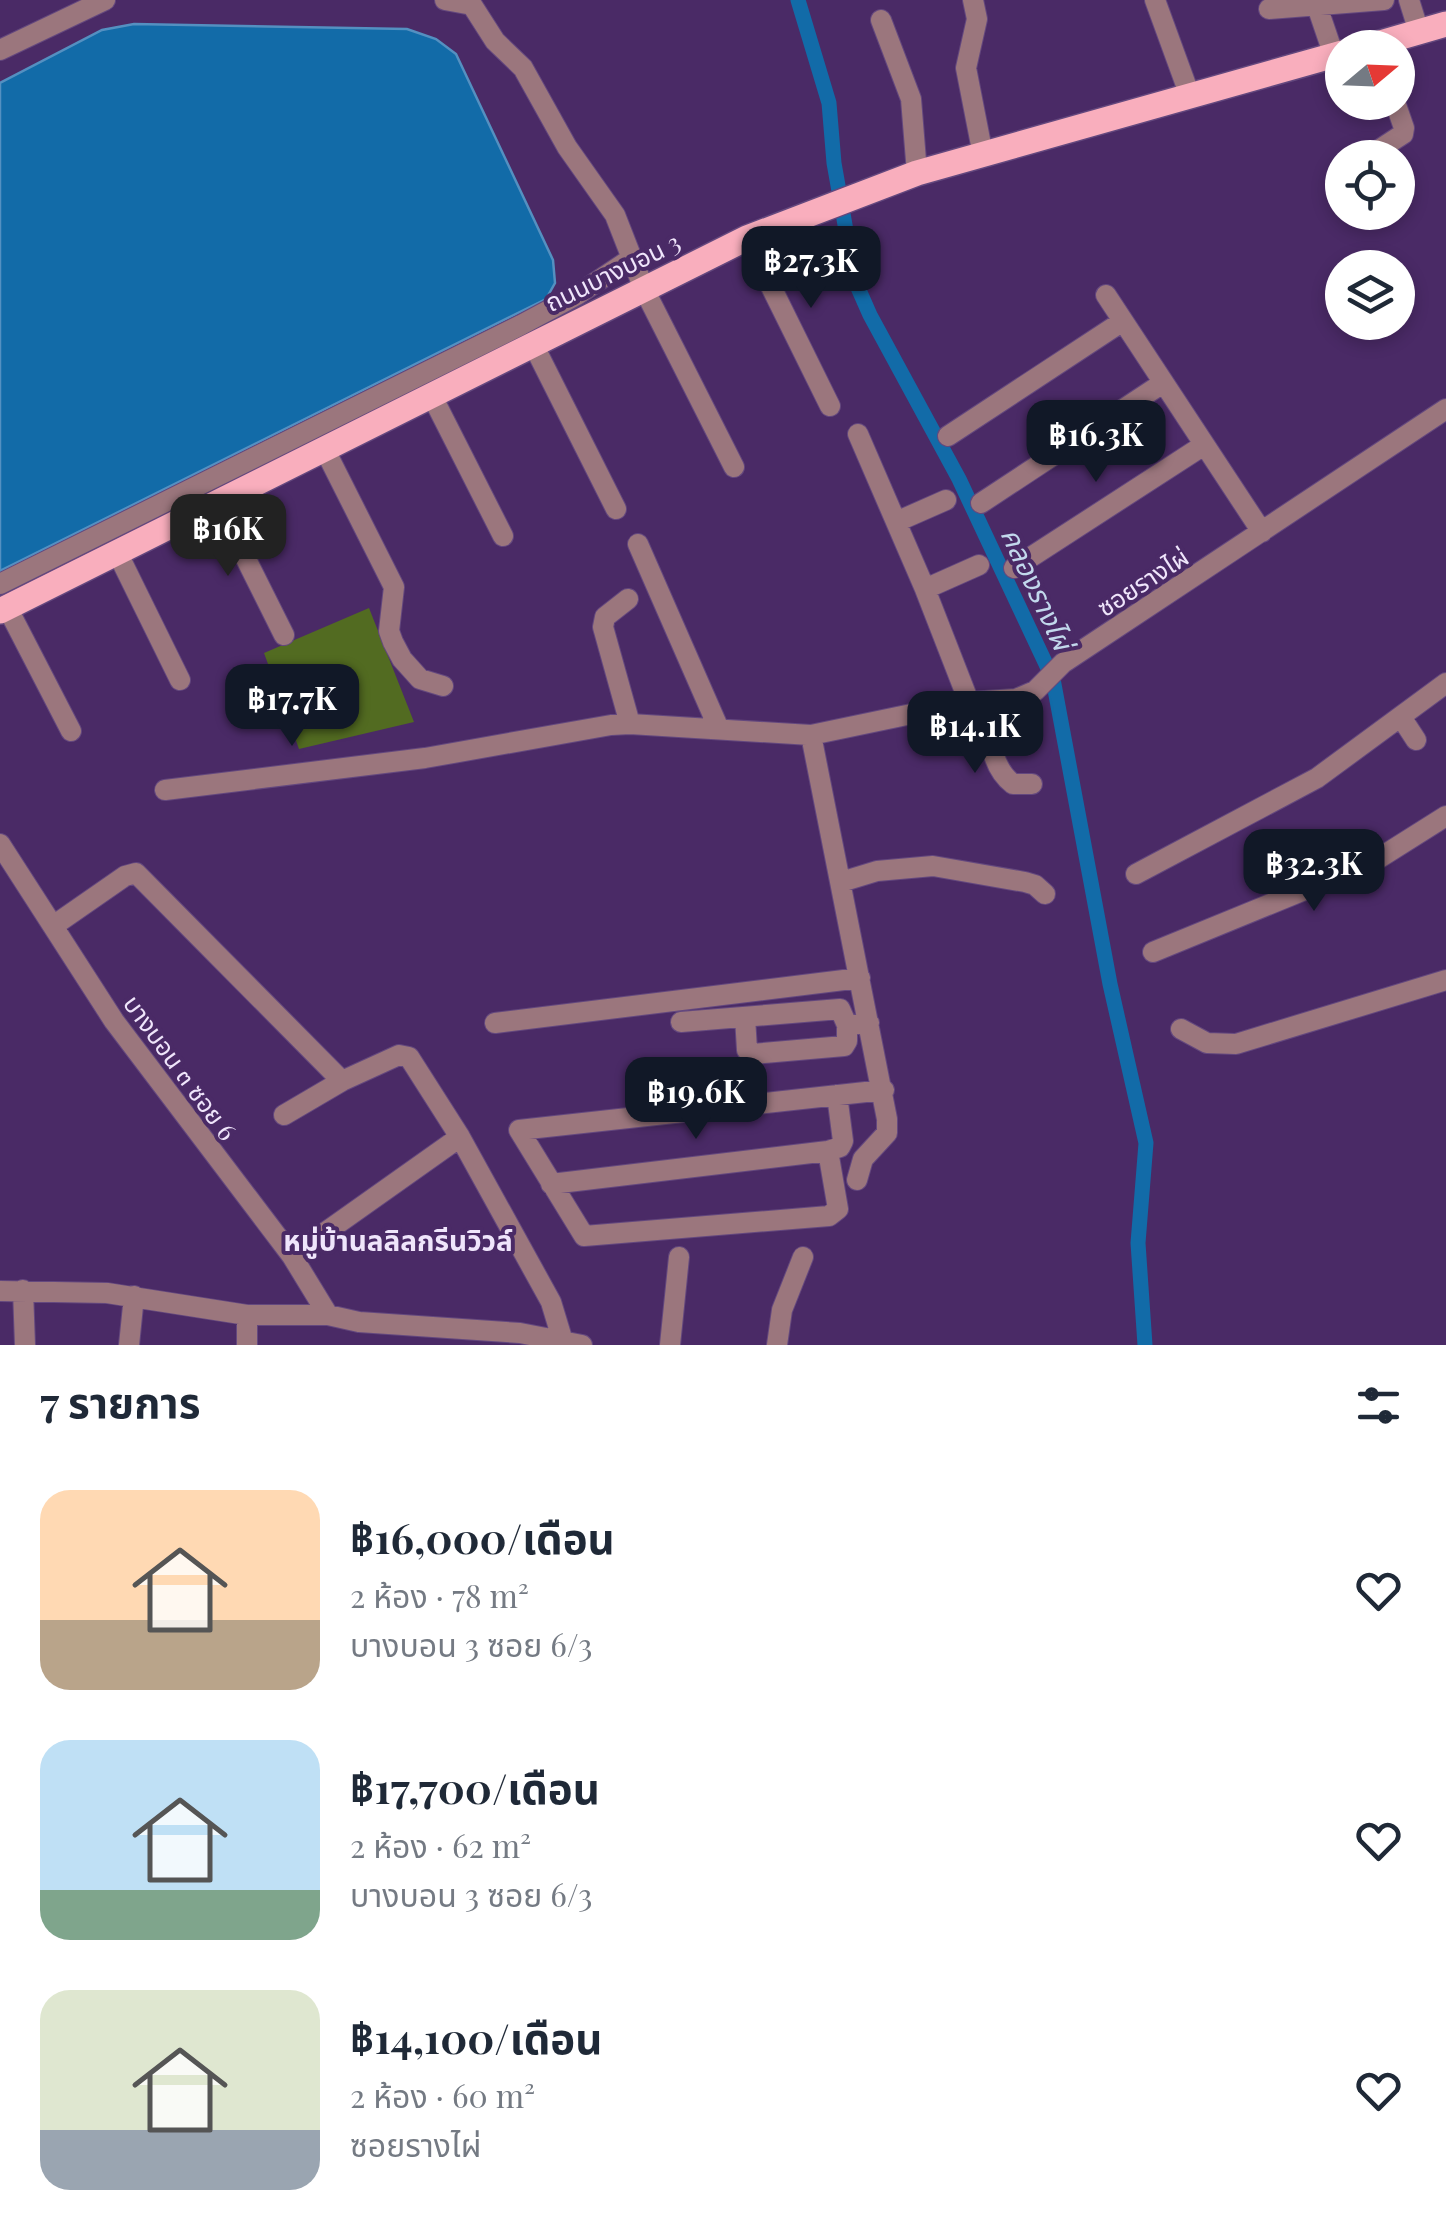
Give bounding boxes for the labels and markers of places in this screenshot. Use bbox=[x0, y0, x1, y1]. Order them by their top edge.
pin: ฿27.3K bbox=[730, 226, 892, 311]
pin: ฿16.3K bbox=[1015, 400, 1177, 485]
pin: ฿16K bbox=[169, 494, 287, 579]
pin: ฿17.7K bbox=[211, 664, 373, 749]
pin: ฿14.1K bbox=[894, 691, 1056, 776]
pin: ฿32.3K bbox=[1233, 829, 1395, 914]
pin: ฿19.6K bbox=[615, 1057, 777, 1142]

